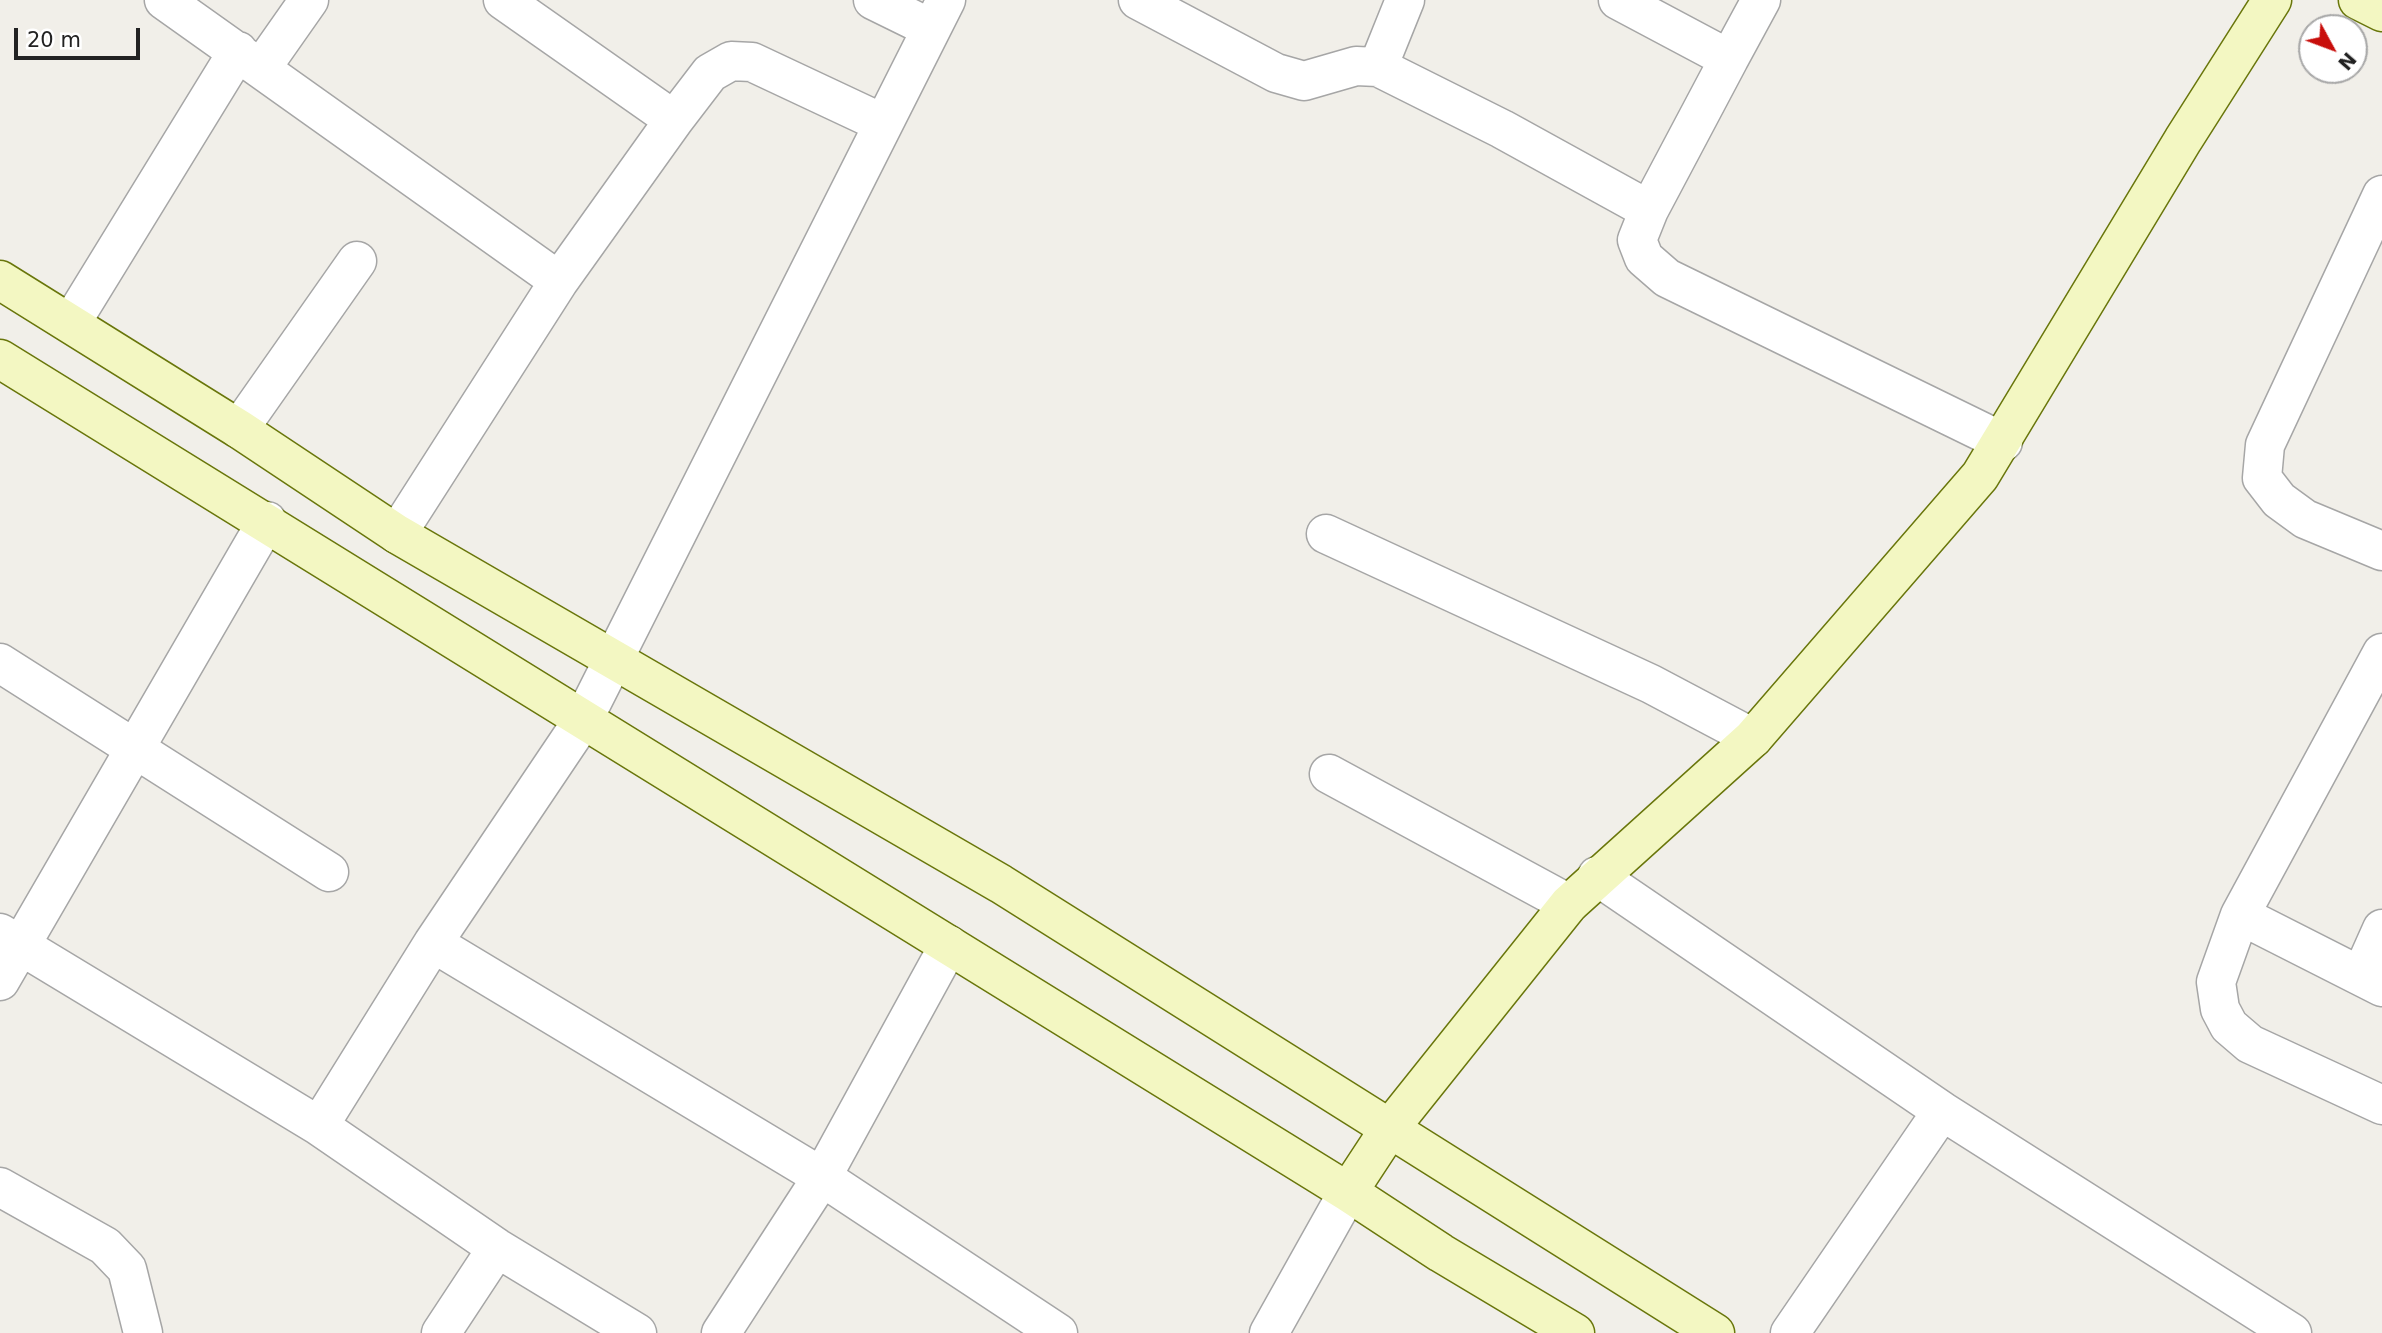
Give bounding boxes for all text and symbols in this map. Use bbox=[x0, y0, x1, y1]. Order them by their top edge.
scale bar bbox=[18, 14, 144, 58]
north arrow bbox=[2298, 14, 2368, 84]
text: 20 m bbox=[27, 28, 81, 52]
text: N bbox=[2334, 48, 2361, 75]

